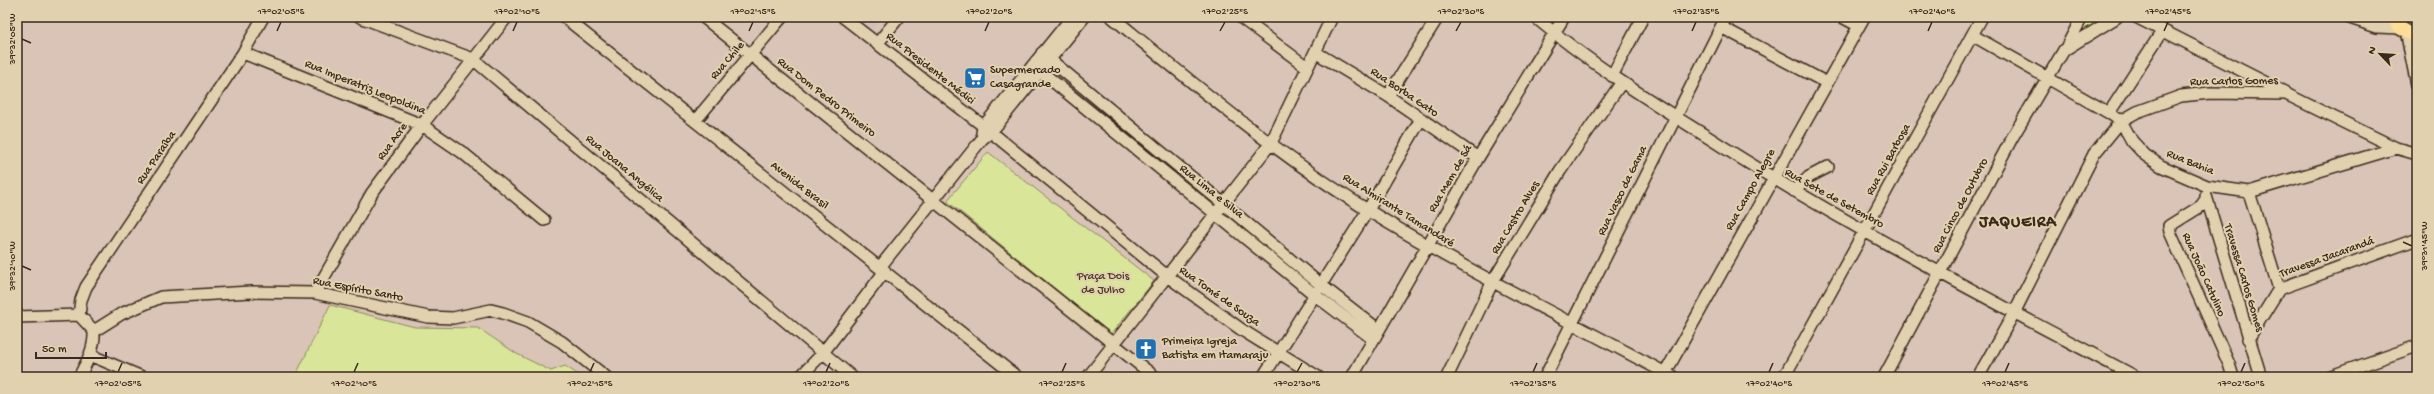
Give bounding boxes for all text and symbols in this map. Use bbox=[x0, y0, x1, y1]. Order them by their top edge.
text: 17°02'05"S bbox=[257, 6, 305, 18]
text: 17°02'10"S bbox=[493, 6, 540, 18]
text: 17°02'15"S bbox=[730, 6, 776, 18]
text: 17°02'20"S bbox=[965, 6, 1012, 18]
text: 17°02'25"S bbox=[1201, 6, 1248, 18]
text: 17°02'30"S bbox=[1437, 6, 1485, 18]
text: 17°02'35"S bbox=[1672, 6, 1719, 18]
text: 17°02'40"S bbox=[1908, 6, 1955, 18]
text: 17°02'45"S bbox=[2144, 6, 2191, 18]
text: 39°32'05"W bbox=[7, 13, 19, 65]
street label: Rua Presidente Médici bbox=[883, 30, 978, 108]
north arrow bbox=[2360, 34, 2400, 74]
street label: Rua Chile bbox=[708, 38, 749, 83]
text: N bbox=[2366, 45, 2380, 56]
street label: Rua Dom Pedro Primeiro bbox=[774, 55, 878, 141]
street label: Rua Imperatriz Leopoldina bbox=[302, 57, 428, 119]
place label: Supermercado Casagrande bbox=[990, 64, 1061, 92]
supermarket icon: Supermercado Casagrande bbox=[962, 65, 988, 91]
street label: Rua Borba Gato bbox=[1367, 65, 1441, 121]
street label: Rua Carlos Gomes bbox=[2190, 74, 2279, 90]
street label: Rua Acre bbox=[375, 120, 412, 164]
street label: Rua Rui Barbosa bbox=[1864, 122, 1915, 198]
street label: Rua Paraíba bbox=[134, 128, 180, 187]
street label: Rua Joana Angélica bbox=[582, 132, 666, 206]
street label: Rua Mem de Sá bbox=[1426, 142, 1476, 215]
street label: Rua Vasco da Gama bbox=[1595, 143, 1651, 238]
street label: Rua Campo Alegre bbox=[1723, 146, 1780, 233]
street label: Rua Bahia bbox=[2164, 147, 2216, 179]
street label: Rua Cinco de Outubro bbox=[1930, 156, 1992, 256]
street label: Avenida Brasil bbox=[767, 159, 831, 213]
street label: Rua Lima e Silva bbox=[1176, 162, 1246, 222]
street label: Rua Sete de Setembro bbox=[1782, 166, 1886, 232]
street label: Rua Almirante Tamandaré bbox=[1340, 171, 1457, 252]
street label: Rua Castro Alves bbox=[1489, 178, 1544, 257]
district label: JAQUEIRA bbox=[1978, 214, 2057, 233]
text: 39°31'45"W bbox=[2419, 221, 2431, 272]
street label: Travessa Carlos Gomes bbox=[2220, 222, 2266, 334]
street label: Rua João Catulino bbox=[2178, 231, 2228, 319]
street label: Travessa Jacarandá bbox=[2277, 234, 2376, 282]
text: 39°32'10"W bbox=[7, 241, 19, 292]
street label: Rua Tomé de Souza bbox=[1176, 264, 1262, 330]
park label: Praça Dois de Julho bbox=[1076, 270, 1130, 298]
street label: Rua Espírito Santo bbox=[312, 274, 404, 306]
scale bar bbox=[36, 334, 106, 360]
place label: Primeira Igreja Batista em Itamaraju bbox=[1161, 335, 1269, 363]
church icon: Primeira Igreja Batista em Itamaraju bbox=[1133, 336, 1159, 362]
text: 50 m bbox=[42, 343, 67, 357]
text: 17°02'05"S bbox=[94, 378, 142, 390]
text: 17°02'10"S bbox=[330, 378, 377, 390]
text: 17°02'15"S bbox=[567, 378, 613, 390]
text: 17°02'20"S bbox=[802, 378, 849, 390]
text: 17°02'25"S bbox=[1038, 378, 1085, 390]
text: 17°02'30"S bbox=[1273, 378, 1321, 390]
text: 17°02'35"S bbox=[1509, 378, 1556, 390]
text: 17°02'40"S bbox=[1745, 378, 1792, 390]
text: 17°02'45"S bbox=[1981, 378, 2028, 390]
text: 17°02'50"S bbox=[2217, 378, 2265, 390]

